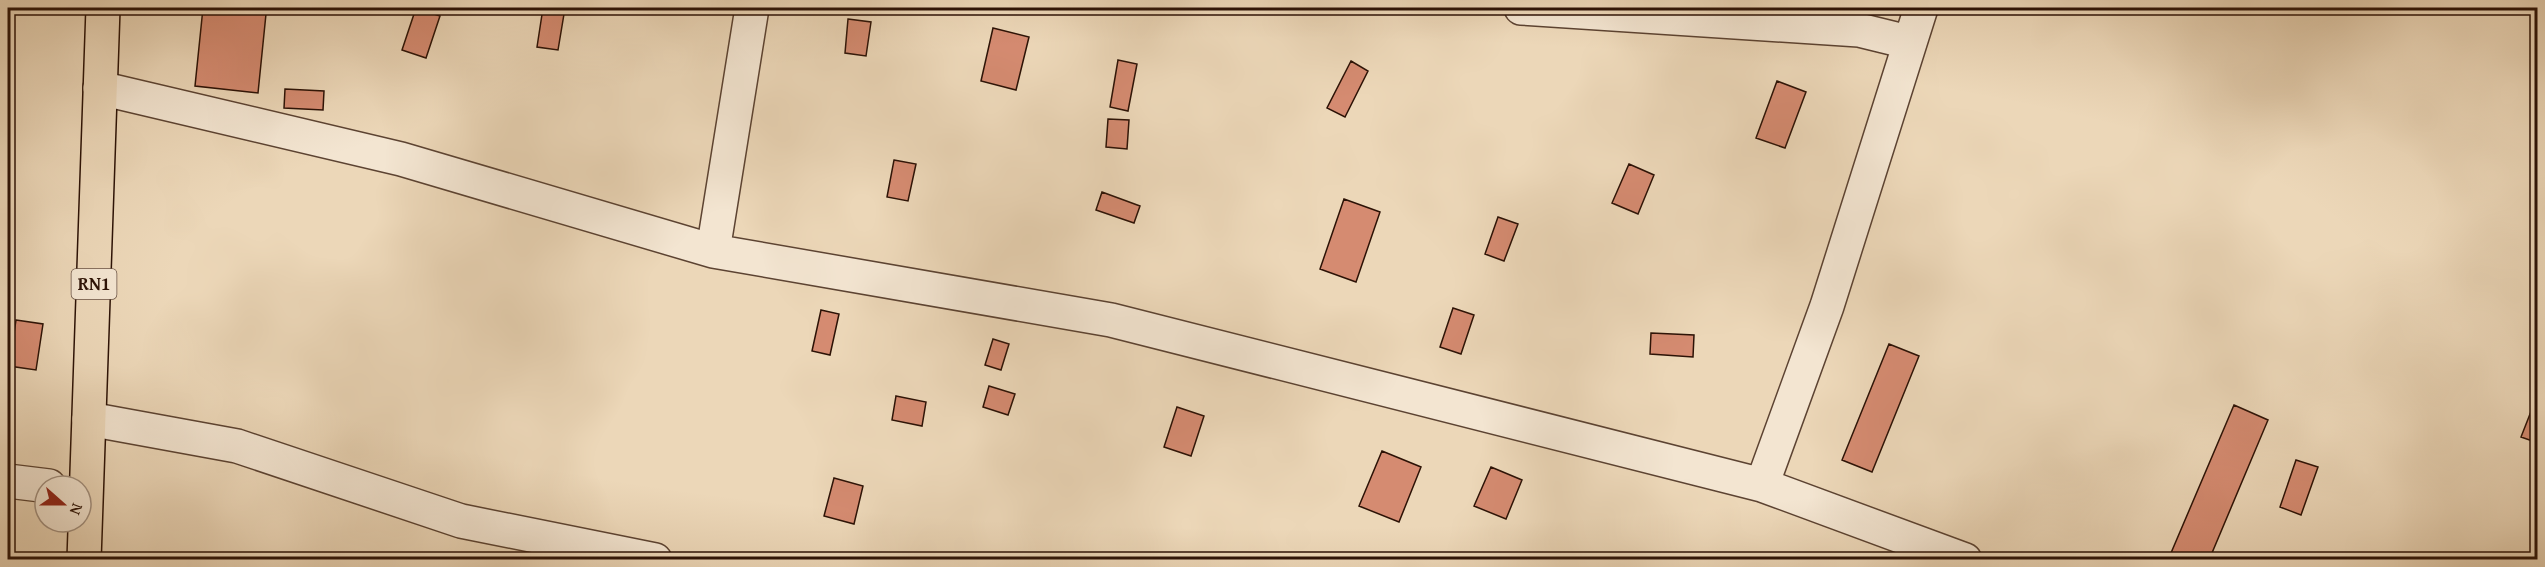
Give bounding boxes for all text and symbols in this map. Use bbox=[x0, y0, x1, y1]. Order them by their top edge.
road number: RN1 bbox=[72, 269, 116, 299]
north arrow bbox=[33, 474, 93, 534]
text: N bbox=[64, 500, 90, 519]

